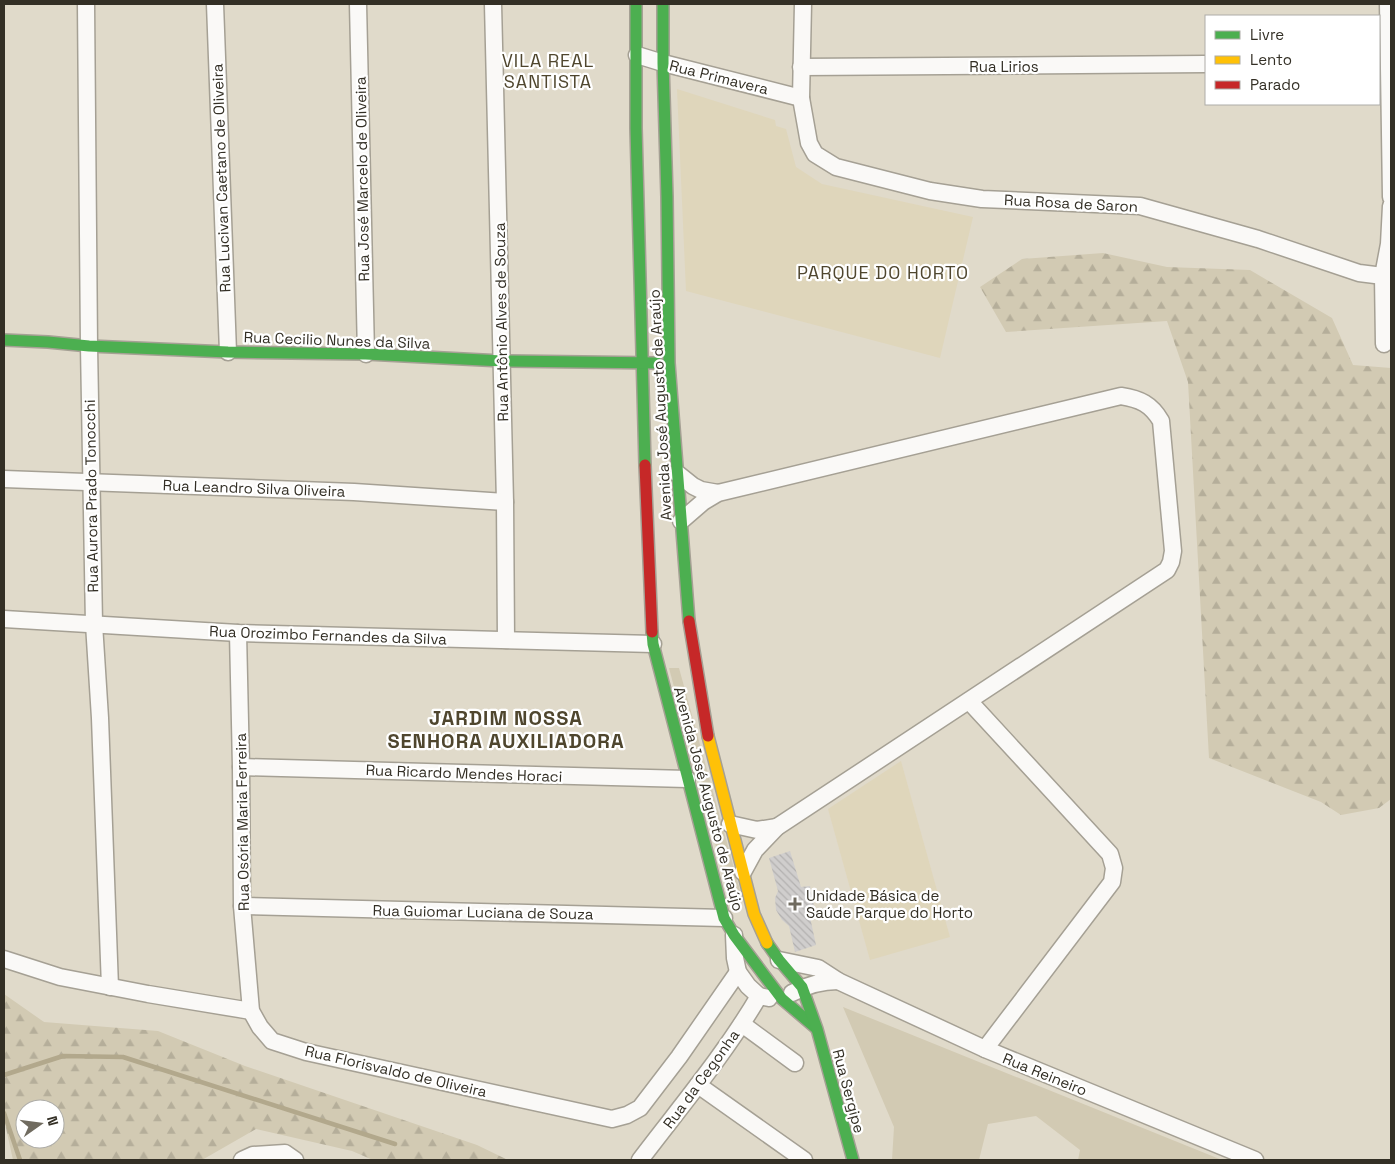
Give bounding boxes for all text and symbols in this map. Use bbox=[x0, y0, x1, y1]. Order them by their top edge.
legend bbox=[1205, 15, 1380, 105]
text: Livre bbox=[1250, 25, 1284, 44]
district label: VILA REAL SANTISTA bbox=[502, 49, 594, 93]
text: Lento bbox=[1250, 50, 1292, 69]
street label: Rua Primavera bbox=[668, 56, 771, 99]
street label: Rua Lirios bbox=[969, 57, 1039, 76]
street label: Rua Lucivan Caetano de Oliveira bbox=[207, 63, 234, 293]
text: Parado bbox=[1250, 75, 1300, 94]
street label: Rua José Marcelo de Oliveira bbox=[351, 76, 373, 282]
street label: Rua Rosa de Saron bbox=[1003, 190, 1139, 216]
street label: Rua Antônio Alves de Souza bbox=[490, 222, 512, 422]
district label: PARQUE DO HORTO bbox=[797, 261, 969, 284]
street label: Avenida José Augusto de Araújo bbox=[644, 289, 676, 521]
street label: Rua Cecilio Nunes da Silva bbox=[243, 327, 431, 353]
street label: Rua Aurora Prado Tonocchi bbox=[80, 399, 102, 593]
street label: Rua Leandro Silva Oliveira bbox=[162, 475, 346, 501]
street label: Rua Orozimbo Fernandes da Silva bbox=[209, 621, 447, 649]
street label: Avenida José Augusto de Araújo bbox=[670, 685, 748, 913]
district label: JARDIM NOSSA SENHORA AUXILIADORA bbox=[387, 705, 625, 754]
street label: Rua Osória Maria Ferreira bbox=[231, 732, 253, 911]
street label: Rua Ricardo Mendes Horaci bbox=[365, 760, 563, 786]
place label: Unidade Básica de Saúde Parque do Horto bbox=[806, 886, 973, 922]
marker: Unidade Básica de Saúde Parque do Horto bbox=[788, 897, 802, 911]
street label: Rua Guiomar Luciana de Souza bbox=[372, 901, 594, 923]
street label: Rua da Cegonha bbox=[659, 1026, 743, 1132]
street label: Rua Florisvaldo de Oliveira bbox=[303, 1041, 489, 1101]
street label: Rua Sergipe bbox=[829, 1047, 869, 1135]
street label: Rua Reineiro bbox=[1000, 1048, 1090, 1100]
north arrow bbox=[15, 1099, 65, 1149]
text: N bbox=[43, 1114, 62, 1128]

